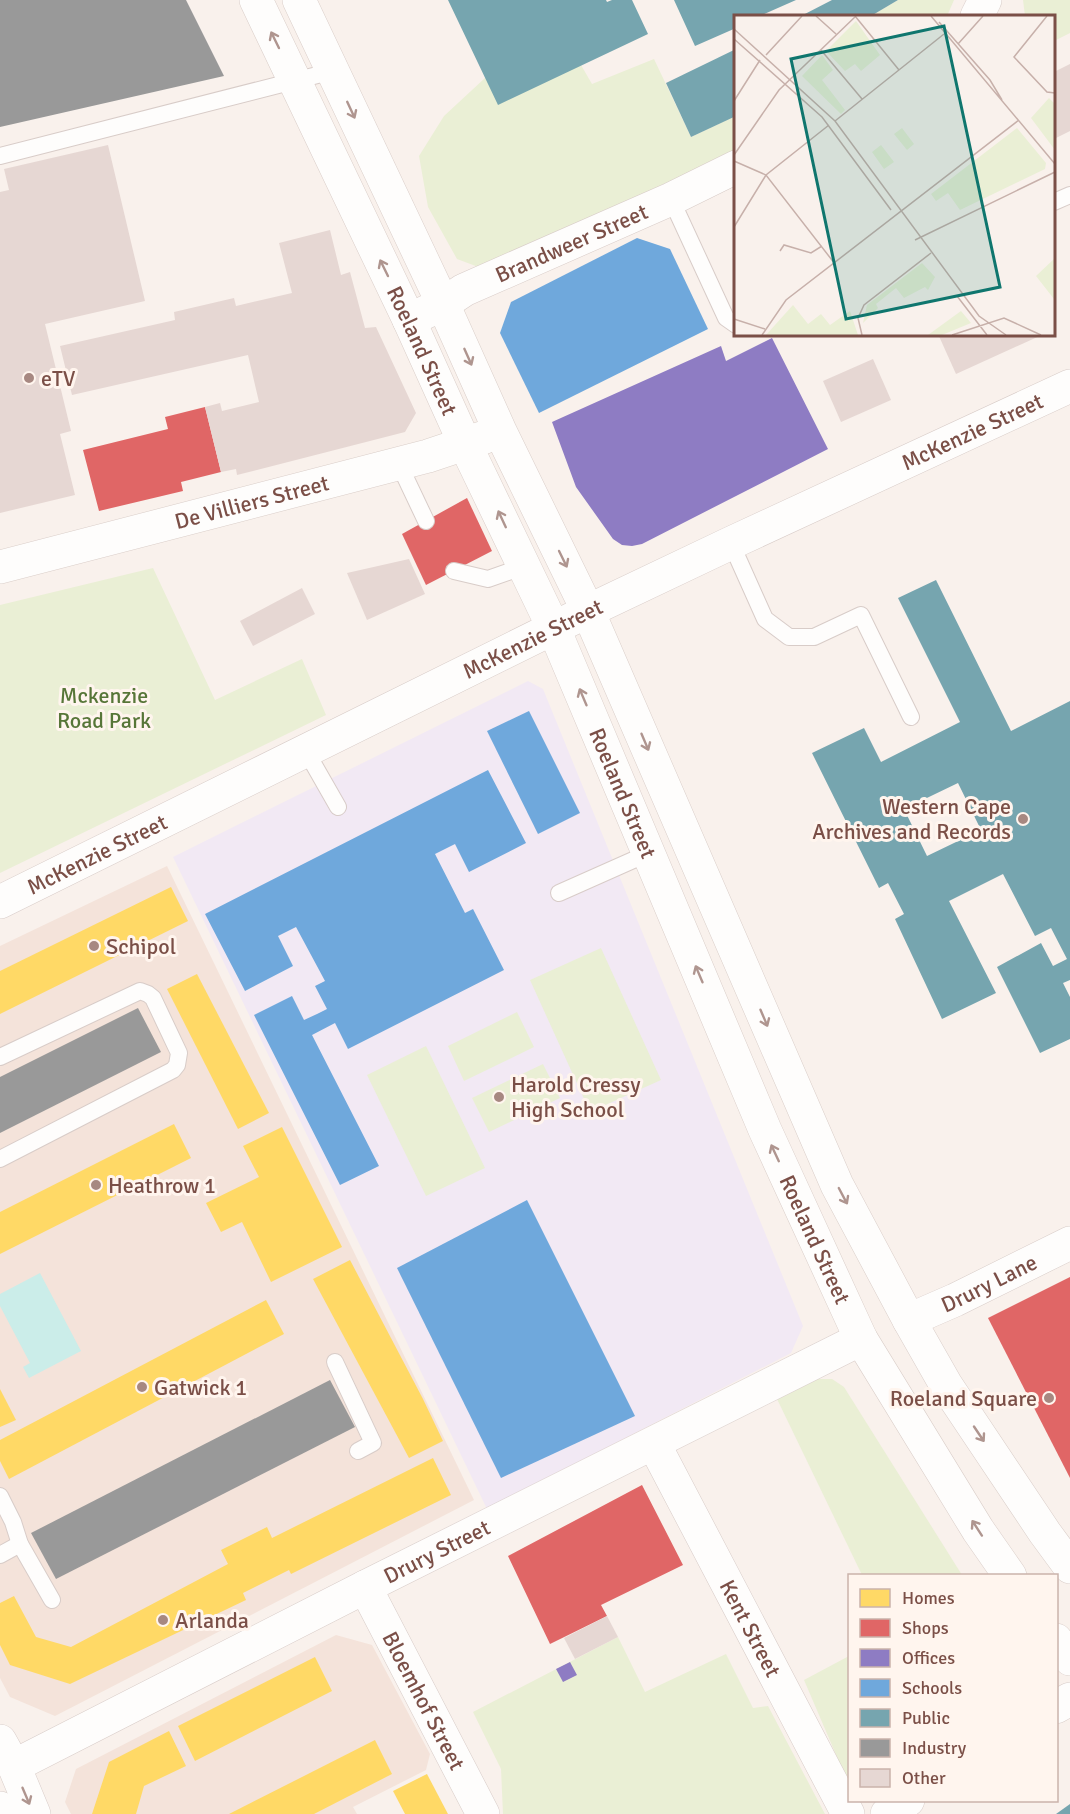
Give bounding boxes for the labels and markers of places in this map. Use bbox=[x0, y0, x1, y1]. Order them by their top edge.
place label: eTV bbox=[41, 365, 76, 392]
marker: eTV bbox=[22, 371, 36, 385]
place label: Western Cape Archives and Records bbox=[812, 793, 1011, 845]
marker: Western Cape Archives and Records bbox=[1016, 812, 1030, 826]
place label: Schipol bbox=[106, 933, 176, 960]
marker: Schipol bbox=[87, 939, 101, 953]
place label: Harold Cressy High School bbox=[511, 1071, 641, 1123]
marker: Harold Cressy High School bbox=[492, 1090, 506, 1104]
place label: Heathrow 1 bbox=[108, 1172, 216, 1199]
marker: Heathrow 1 bbox=[89, 1178, 103, 1192]
place label: Gatwick 1 bbox=[154, 1374, 247, 1401]
marker: Gatwick 1 bbox=[135, 1380, 149, 1394]
place label: Roeland Square bbox=[890, 1385, 1037, 1412]
marker: Roeland Square bbox=[1042, 1391, 1056, 1405]
place label: Arlanda bbox=[175, 1607, 249, 1634]
marker: Arlanda bbox=[156, 1613, 170, 1627]

